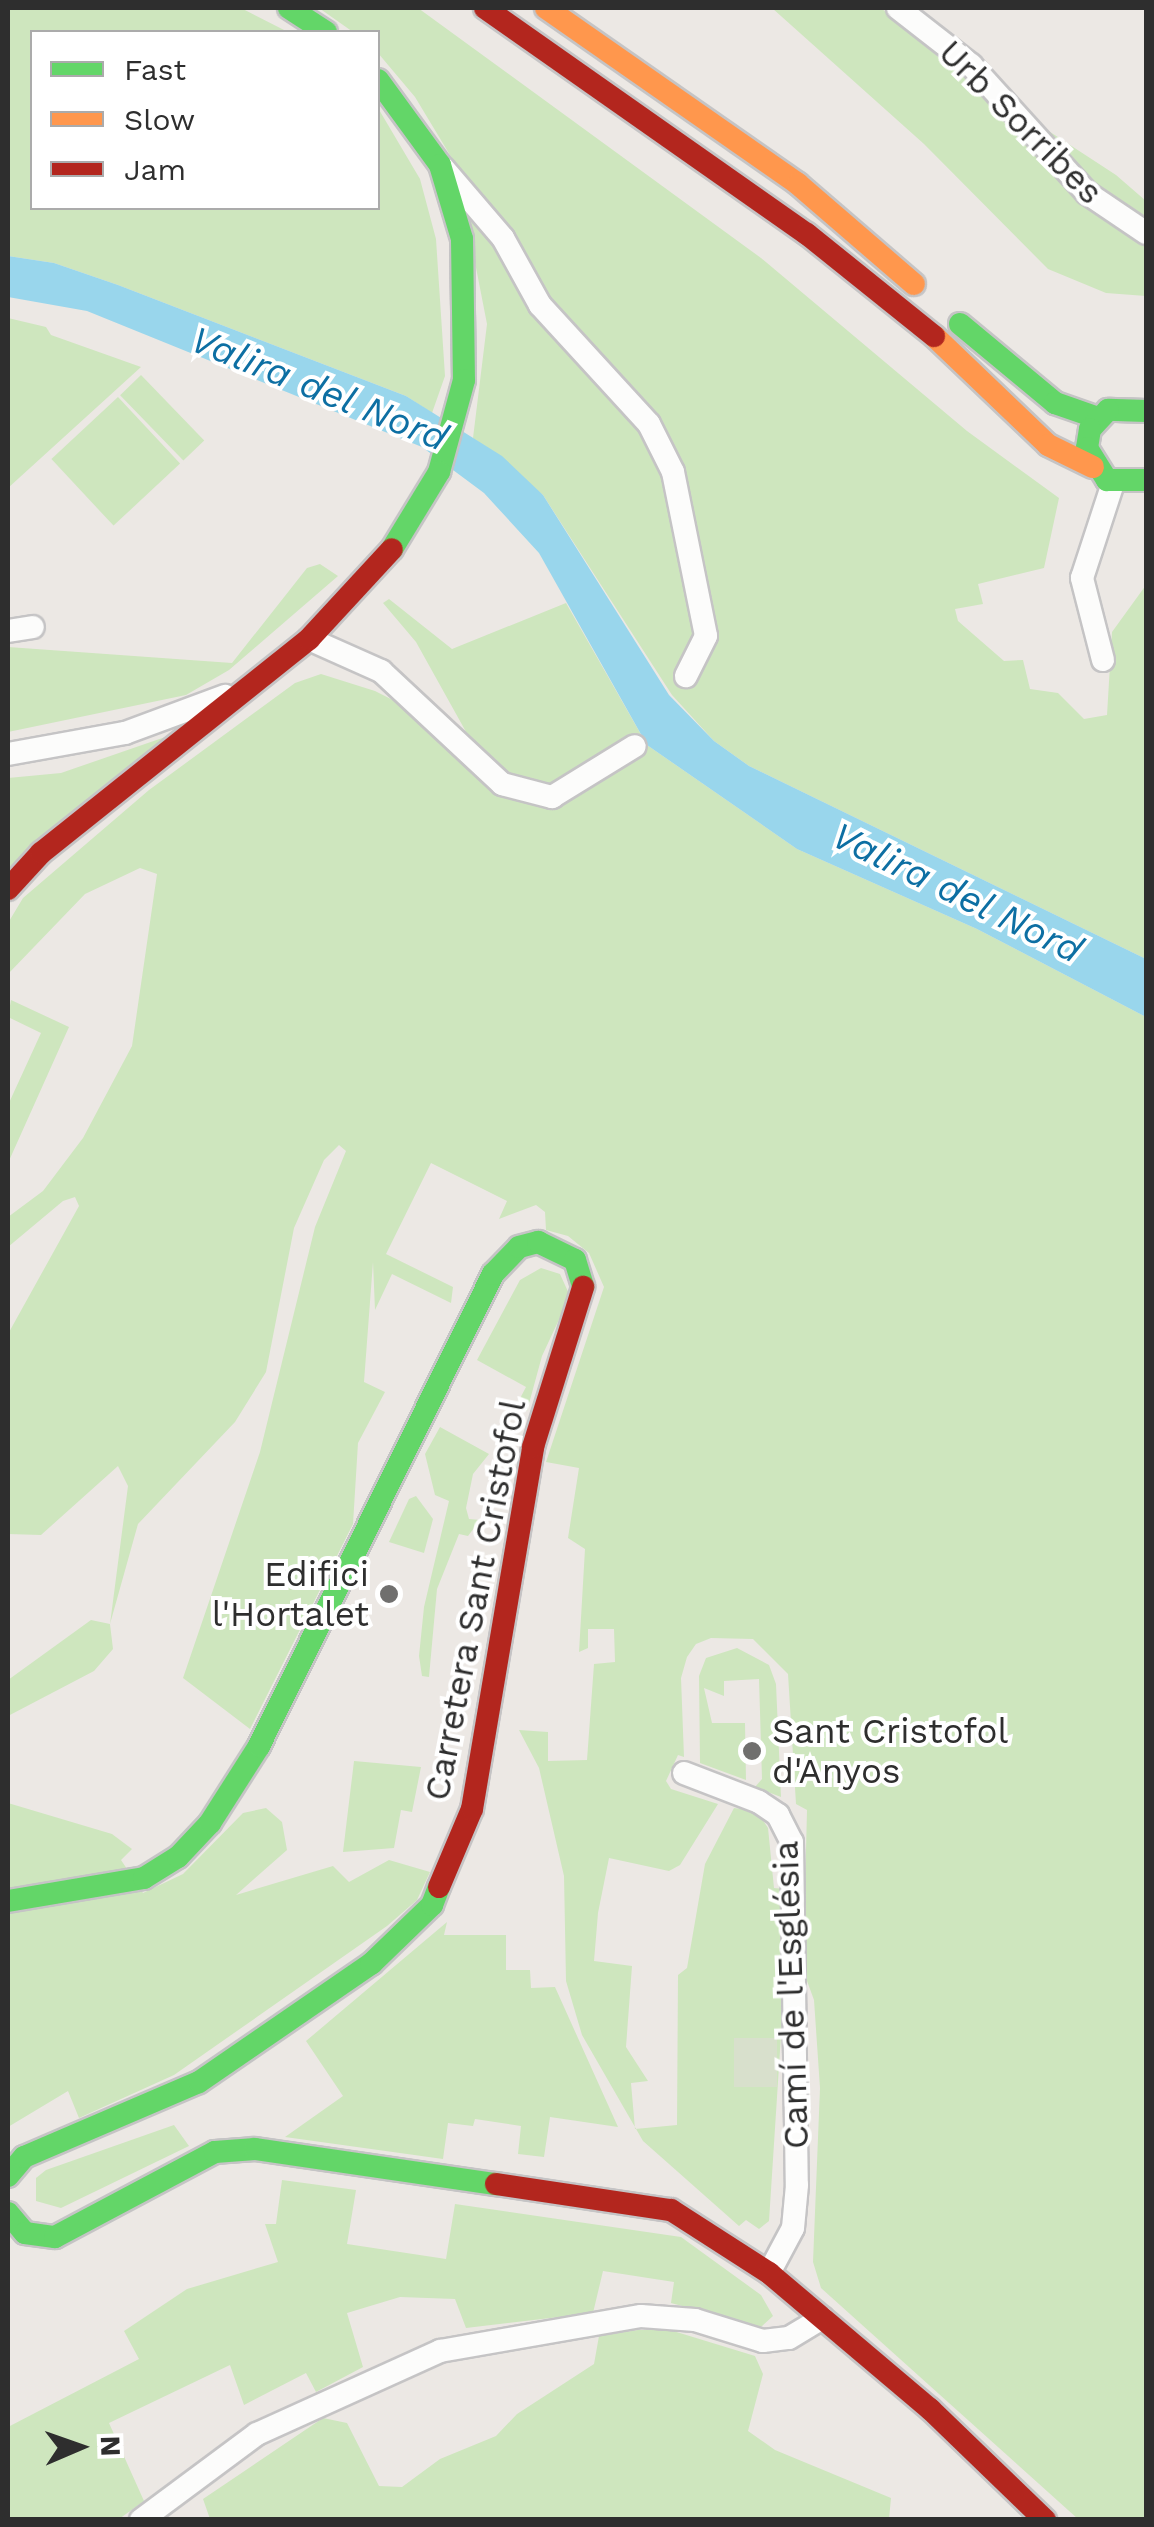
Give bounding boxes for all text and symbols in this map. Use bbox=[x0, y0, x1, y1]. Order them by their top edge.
legend bbox=[30, 30, 380, 210]
street label: Urb Sorribes bbox=[930, 31, 1112, 213]
text: Fast bbox=[124, 52, 186, 87]
text: Slow bbox=[124, 102, 195, 137]
text: Jam bbox=[124, 152, 186, 187]
water label: Valira del Nord bbox=[183, 317, 455, 461]
water label: Valira del Nord bbox=[824, 812, 1090, 974]
street label: Carretera Sant Cristofol bbox=[415, 1396, 535, 1804]
place label: Edifici l'Hortalet bbox=[212, 1553, 369, 1635]
marker: Edifici l'Hortalet bbox=[378, 1583, 400, 1605]
place label: Sant Cristofol d'Anyos bbox=[772, 1710, 1008, 1792]
marker: Sant Cristofol d'Anyos bbox=[741, 1740, 763, 1762]
street label: Camí de l'Església bbox=[765, 1840, 817, 2150]
north arrow bbox=[30, 2397, 130, 2497]
text: N bbox=[94, 2435, 127, 2457]

